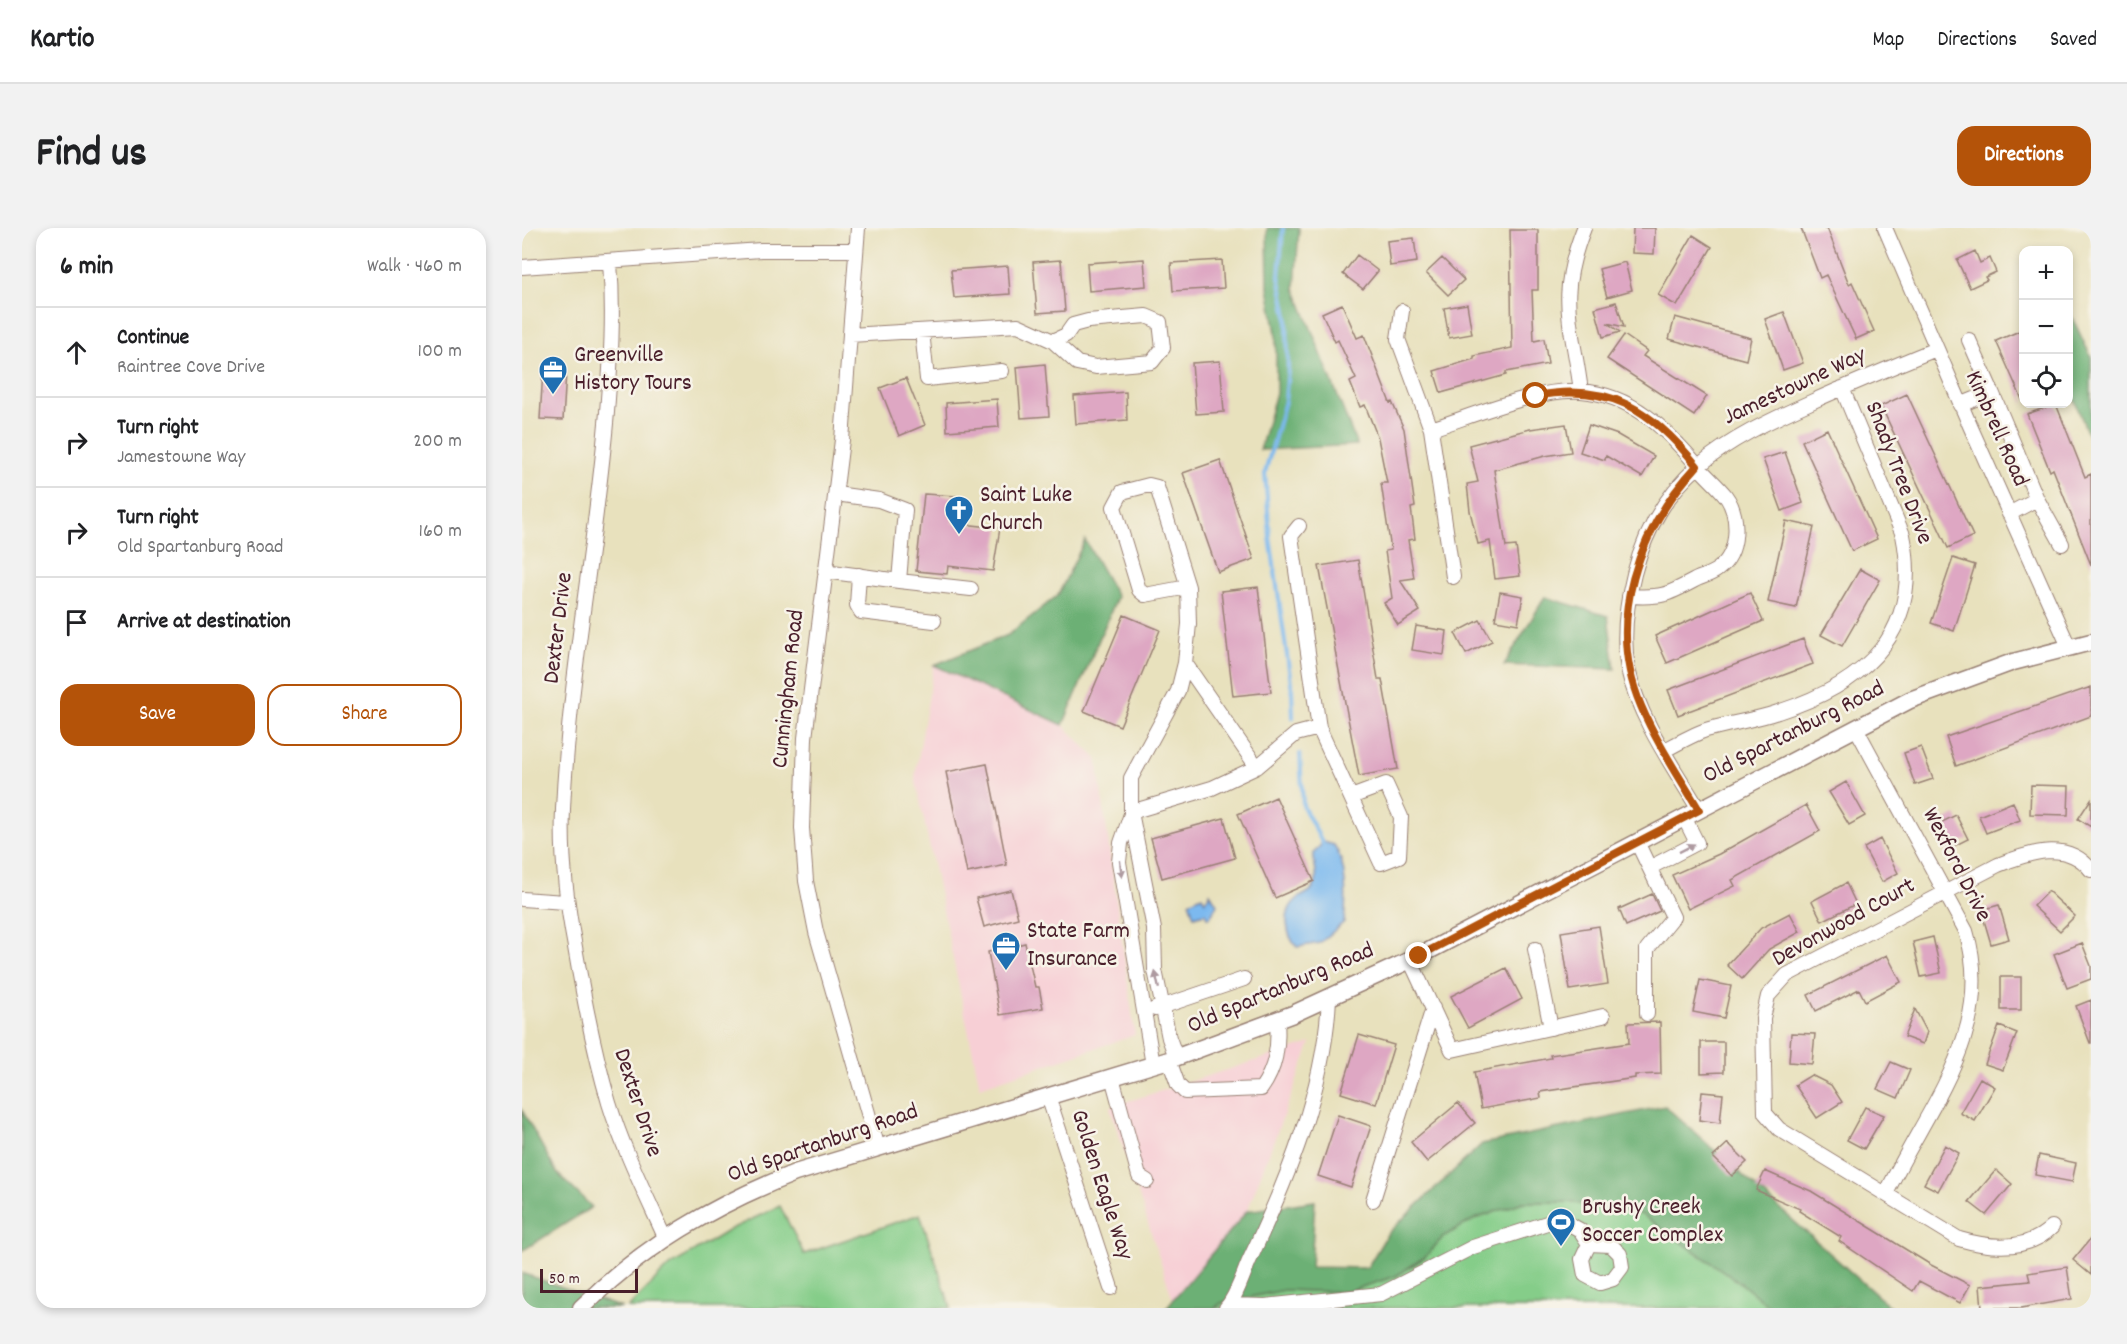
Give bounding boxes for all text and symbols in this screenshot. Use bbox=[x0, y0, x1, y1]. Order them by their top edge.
text: Kartio bbox=[30, 21, 94, 61]
text: Map bbox=[1873, 26, 1904, 56]
text: Directions bbox=[1937, 26, 2017, 56]
text: Saved bbox=[2050, 26, 2097, 56]
text: Find us bbox=[36, 126, 147, 186]
button: Directions bbox=[1957, 126, 2091, 186]
map controls bbox=[2019, 246, 2073, 408]
button: + bbox=[2019, 246, 2073, 300]
text: 6 min bbox=[60, 249, 113, 286]
text: Walk · 460 m bbox=[367, 253, 462, 281]
button: − bbox=[2019, 300, 2073, 354]
text: Continue bbox=[117, 323, 189, 354]
icon: ahead bbox=[60, 336, 93, 369]
text: 100 m bbox=[418, 338, 462, 366]
place label: Greenville History Tours bbox=[574, 339, 692, 401]
street label: Jamestowne Way bbox=[1718, 339, 1873, 435]
text: Raintree Cove Drive bbox=[117, 354, 265, 382]
office icon: Greenville History Tours bbox=[537, 354, 569, 396]
button: locate bbox=[2019, 354, 2073, 408]
street label: Kimbrell Road bbox=[1955, 366, 2037, 492]
route start bbox=[1522, 382, 1548, 408]
street label: Shady Tree Drive bbox=[1855, 397, 1941, 549]
text: Turn right bbox=[117, 413, 199, 444]
icon: right bbox=[60, 426, 93, 459]
text: 200 m bbox=[413, 428, 462, 456]
text: Jamestowne Way bbox=[117, 444, 245, 472]
place label: Saint Luke Church bbox=[980, 479, 1072, 541]
church icon: Saint Luke Church bbox=[943, 494, 975, 536]
text: Turn right bbox=[117, 503, 199, 534]
icon: right bbox=[60, 516, 93, 549]
text: 160 m bbox=[419, 518, 462, 546]
text: Old Spartanburg Road bbox=[117, 534, 283, 562]
street label: Dexter Drive bbox=[535, 570, 583, 686]
icon: arrive bbox=[60, 606, 93, 639]
text: Arrive at destination bbox=[117, 607, 291, 638]
street label: Cunningham Road bbox=[764, 608, 814, 770]
street label: Old Spartanburg Road bbox=[1697, 673, 1891, 793]
button: Save bbox=[60, 684, 255, 746]
button: Share bbox=[267, 684, 462, 746]
street label: Wexford Drive bbox=[1913, 802, 1999, 928]
one-way arrow bbox=[1678, 844, 1695, 853]
one-way arrow bbox=[1116, 859, 1125, 878]
street label: Devonwood Court bbox=[1766, 870, 1922, 976]
place label: State Farm Insurance bbox=[1027, 915, 1130, 977]
office icon: State Farm Insurance bbox=[990, 930, 1022, 972]
street label: Old Spartanburg Road bbox=[1182, 934, 1380, 1044]
route end bbox=[1405, 942, 1431, 968]
one-way arrow bbox=[1152, 971, 1161, 990]
street label: Dexter Drive bbox=[604, 1045, 670, 1161]
street label: Old Spartanburg Road bbox=[723, 1095, 923, 1193]
street label: Golden Eagle Way bbox=[1061, 1106, 1142, 1266]
place label: Brushy Creek Soccer Complex bbox=[1582, 1191, 1723, 1253]
sports icon: Brushy Creek Soccer Complex bbox=[1545, 1206, 1577, 1248]
scale bar bbox=[540, 1266, 638, 1294]
text: 50 m bbox=[549, 1268, 580, 1291]

